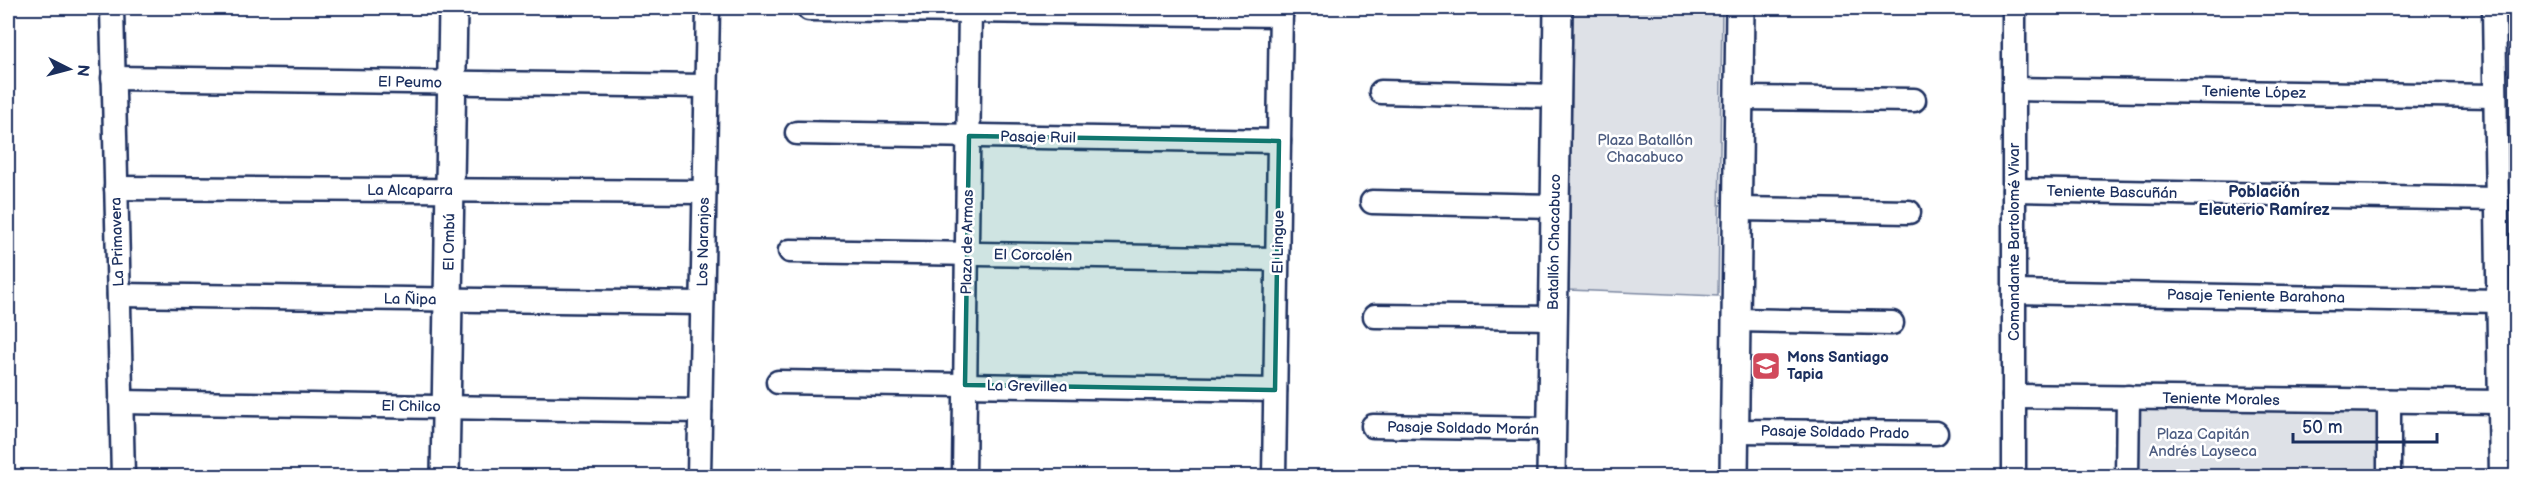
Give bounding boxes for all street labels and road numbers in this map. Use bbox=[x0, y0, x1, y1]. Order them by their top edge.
street label: El Peumo bbox=[378, 72, 442, 93]
street label: Teniente López bbox=[2202, 82, 2307, 103]
street label: Pasaje Ruil bbox=[1000, 127, 1076, 148]
street label: Comandante Bartolomé Vivar bbox=[2005, 142, 2024, 341]
street label: Batallón Chacabuco bbox=[1544, 174, 1565, 310]
street label: La Alcaparra bbox=[367, 181, 453, 200]
street label: Teniente Bascuñán bbox=[2046, 182, 2178, 203]
street label: Plaza de Armas bbox=[957, 189, 978, 295]
street label: La Primavera bbox=[106, 197, 129, 287]
street label: Los Naranjos bbox=[693, 197, 714, 287]
street label: El Lingue bbox=[1268, 210, 1289, 274]
street label: El Ombú bbox=[439, 213, 460, 271]
street label: El Corcolén bbox=[993, 245, 1073, 266]
street label: Pasaje Teniente Barahona bbox=[2167, 285, 2345, 308]
street label: La Ñipa bbox=[383, 290, 437, 309]
street label: La Grevillea bbox=[987, 376, 1067, 397]
street label: Teniente Morales bbox=[2162, 389, 2280, 410]
street label: El Chilco bbox=[381, 396, 441, 417]
street label: Pasaje Soldado Morán bbox=[1387, 418, 1539, 439]
street label: Pasaje Soldado Prado bbox=[1760, 422, 1909, 443]

